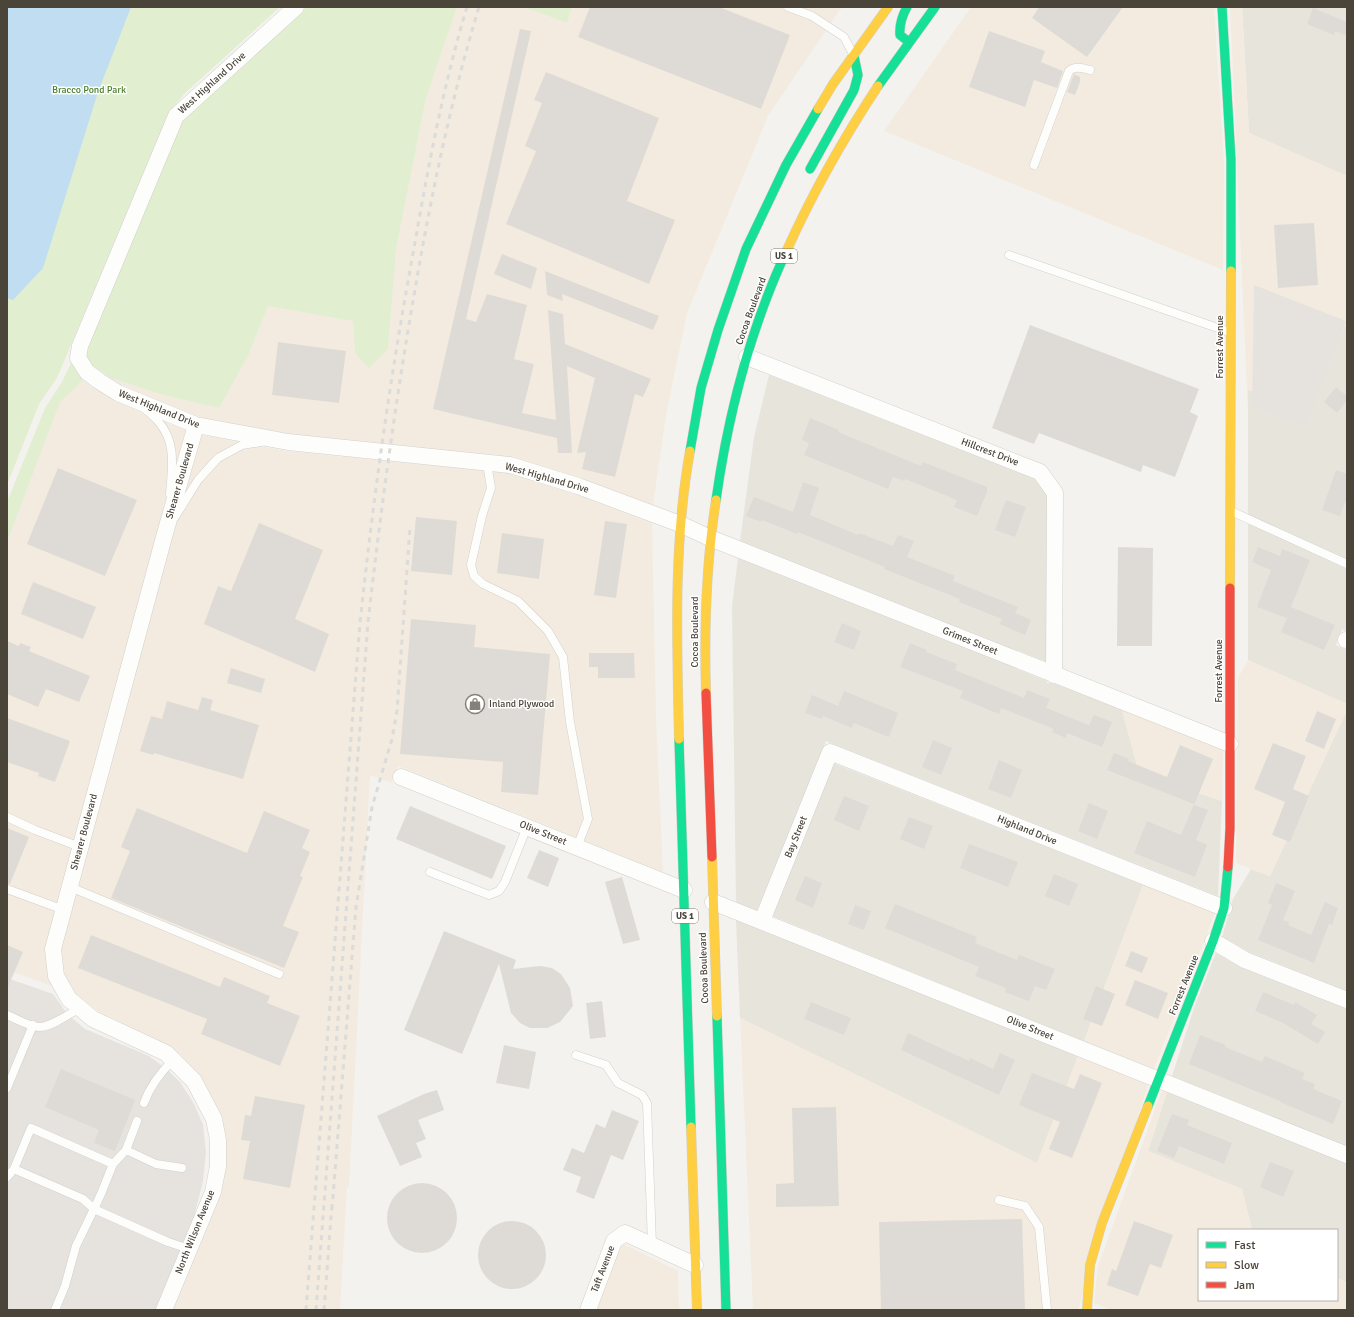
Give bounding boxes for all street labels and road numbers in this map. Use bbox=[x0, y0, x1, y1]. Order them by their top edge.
street label: West Highland Drive bbox=[176, 50, 248, 116]
road number: US 1 bbox=[771, 249, 797, 263]
street label: Cocoa Boulevard bbox=[733, 275, 769, 347]
street label: Forrest Avenue bbox=[1214, 315, 1226, 379]
street label: West Highland Drive bbox=[117, 387, 201, 431]
street label: Hillcrest Drive bbox=[959, 436, 1021, 468]
street label: Shearer Boulevard bbox=[163, 442, 197, 520]
street label: West Highland Drive bbox=[504, 460, 590, 496]
street label: Cocoa Boulevard bbox=[689, 596, 701, 668]
street label: Grimes Street bbox=[941, 624, 1000, 658]
street label: Forrest Avenue bbox=[1213, 639, 1225, 703]
street label: Shearer Boulevard bbox=[68, 793, 100, 871]
street label: Highland Drive bbox=[995, 813, 1059, 847]
street label: Bay Street bbox=[782, 814, 810, 860]
street label: Olive Street bbox=[518, 818, 569, 848]
road number: US 1 bbox=[672, 909, 698, 923]
street label: Cocoa Boulevard bbox=[697, 932, 711, 1004]
street label: Forrest Avenue bbox=[1167, 953, 1201, 1017]
street label: Olive Street bbox=[1005, 1013, 1056, 1043]
street label: North Wilson Avenue bbox=[173, 1188, 217, 1276]
street label: Taft Avenue bbox=[589, 1244, 617, 1294]

